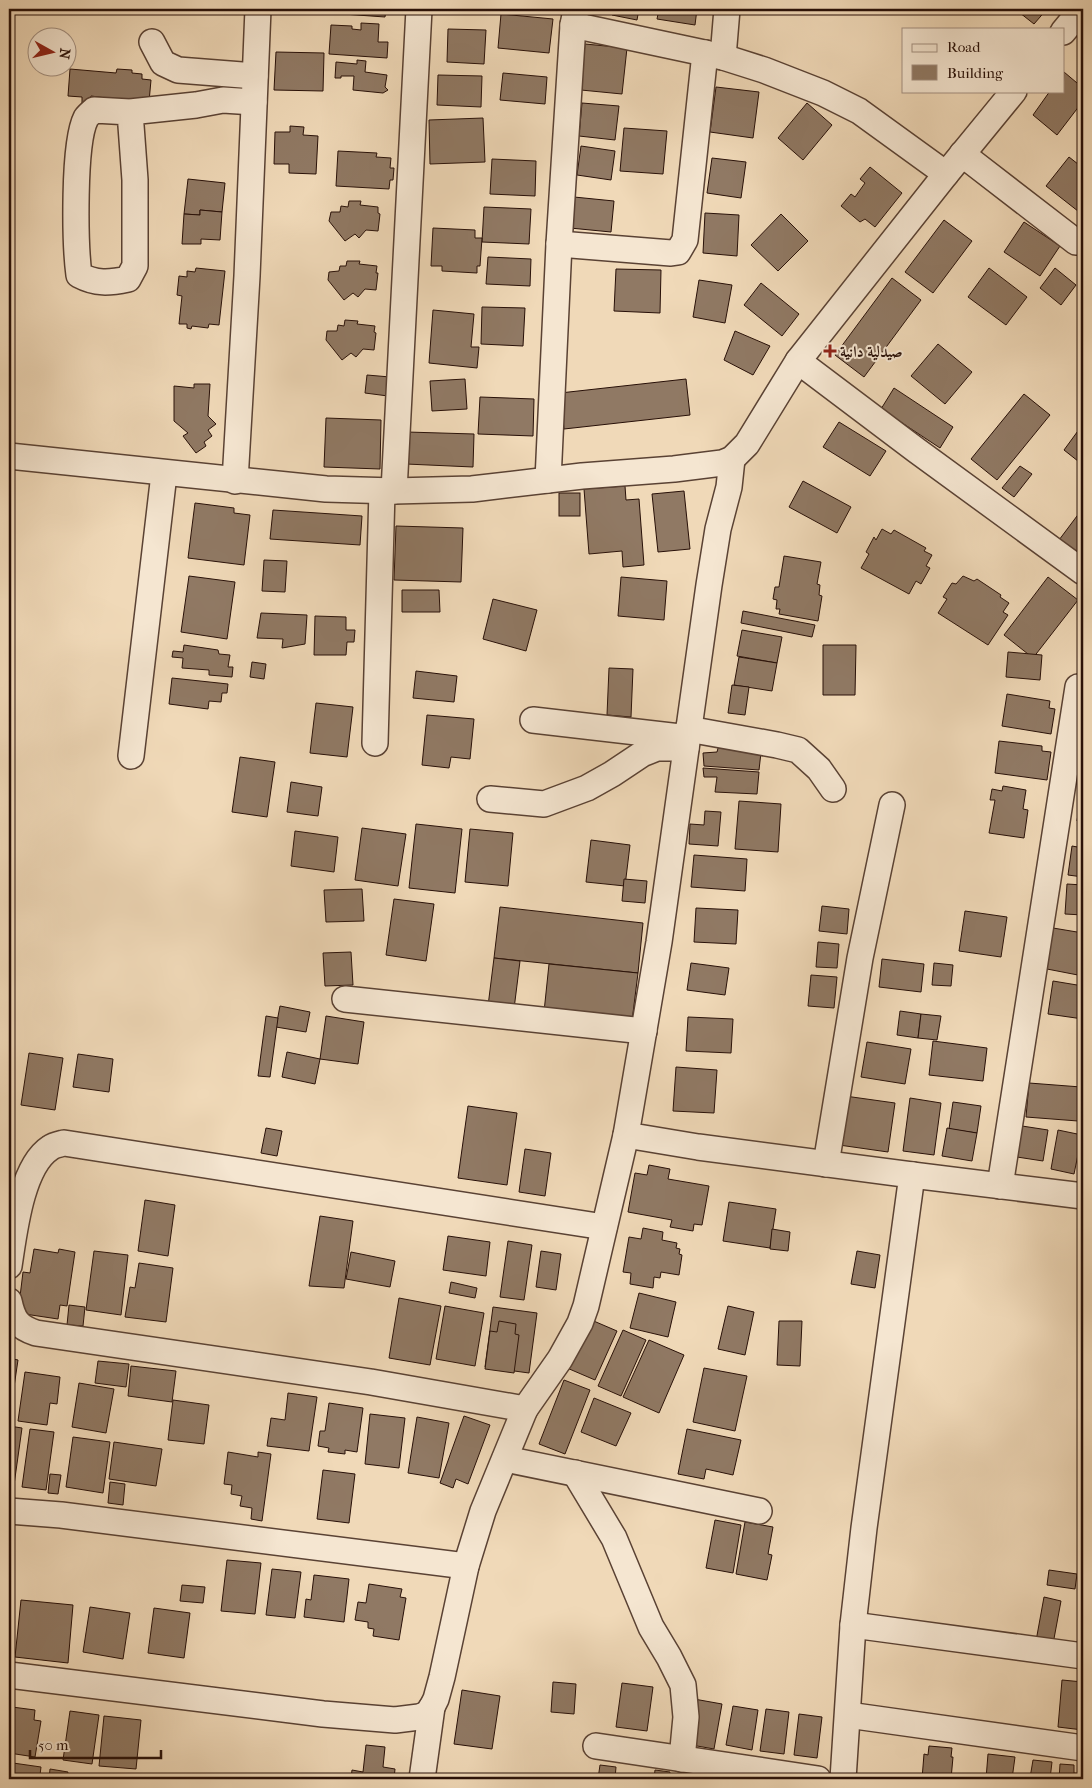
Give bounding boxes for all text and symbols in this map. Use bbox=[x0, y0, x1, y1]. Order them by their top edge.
north arrow bbox=[28, 28, 78, 78]
legend bbox=[902, 28, 1064, 92]
text: Road bbox=[947, 38, 981, 56]
text: N bbox=[55, 47, 74, 61]
text: Building bbox=[947, 64, 1004, 82]
place label: صيدلية دانية bbox=[840, 342, 903, 361]
marker: صيدلية دانية bbox=[824, 345, 836, 357]
scale bar bbox=[30, 1728, 161, 1760]
text: 50 m bbox=[38, 1736, 69, 1754]

